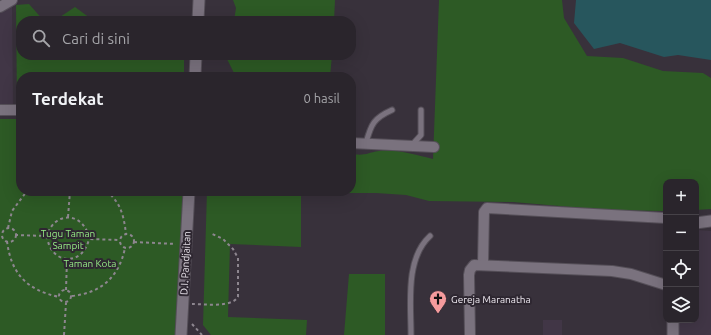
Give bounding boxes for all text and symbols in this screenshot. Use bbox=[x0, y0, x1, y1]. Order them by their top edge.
search box bbox=[16, 16, 356, 60]
icon: search bbox=[30, 27, 52, 49]
text: Cari di sini bbox=[62, 30, 130, 47]
text: Terdekat bbox=[32, 89, 104, 108]
text: 0 hasil bbox=[303, 91, 340, 105]
map controls bbox=[663, 179, 699, 323]
button: + bbox=[663, 179, 699, 215]
button: − bbox=[663, 215, 699, 251]
park label: Tugu Taman Sampit bbox=[41, 228, 95, 251]
street label: D.I. Pandjaitan bbox=[178, 231, 193, 295]
button: locate bbox=[663, 251, 699, 287]
park label: Taman Kota bbox=[64, 258, 116, 269]
button: layers bbox=[663, 287, 699, 323]
church icon: Gereja Maranatha bbox=[428, 289, 448, 314]
place label: Gereja Maranatha bbox=[451, 294, 531, 305]

